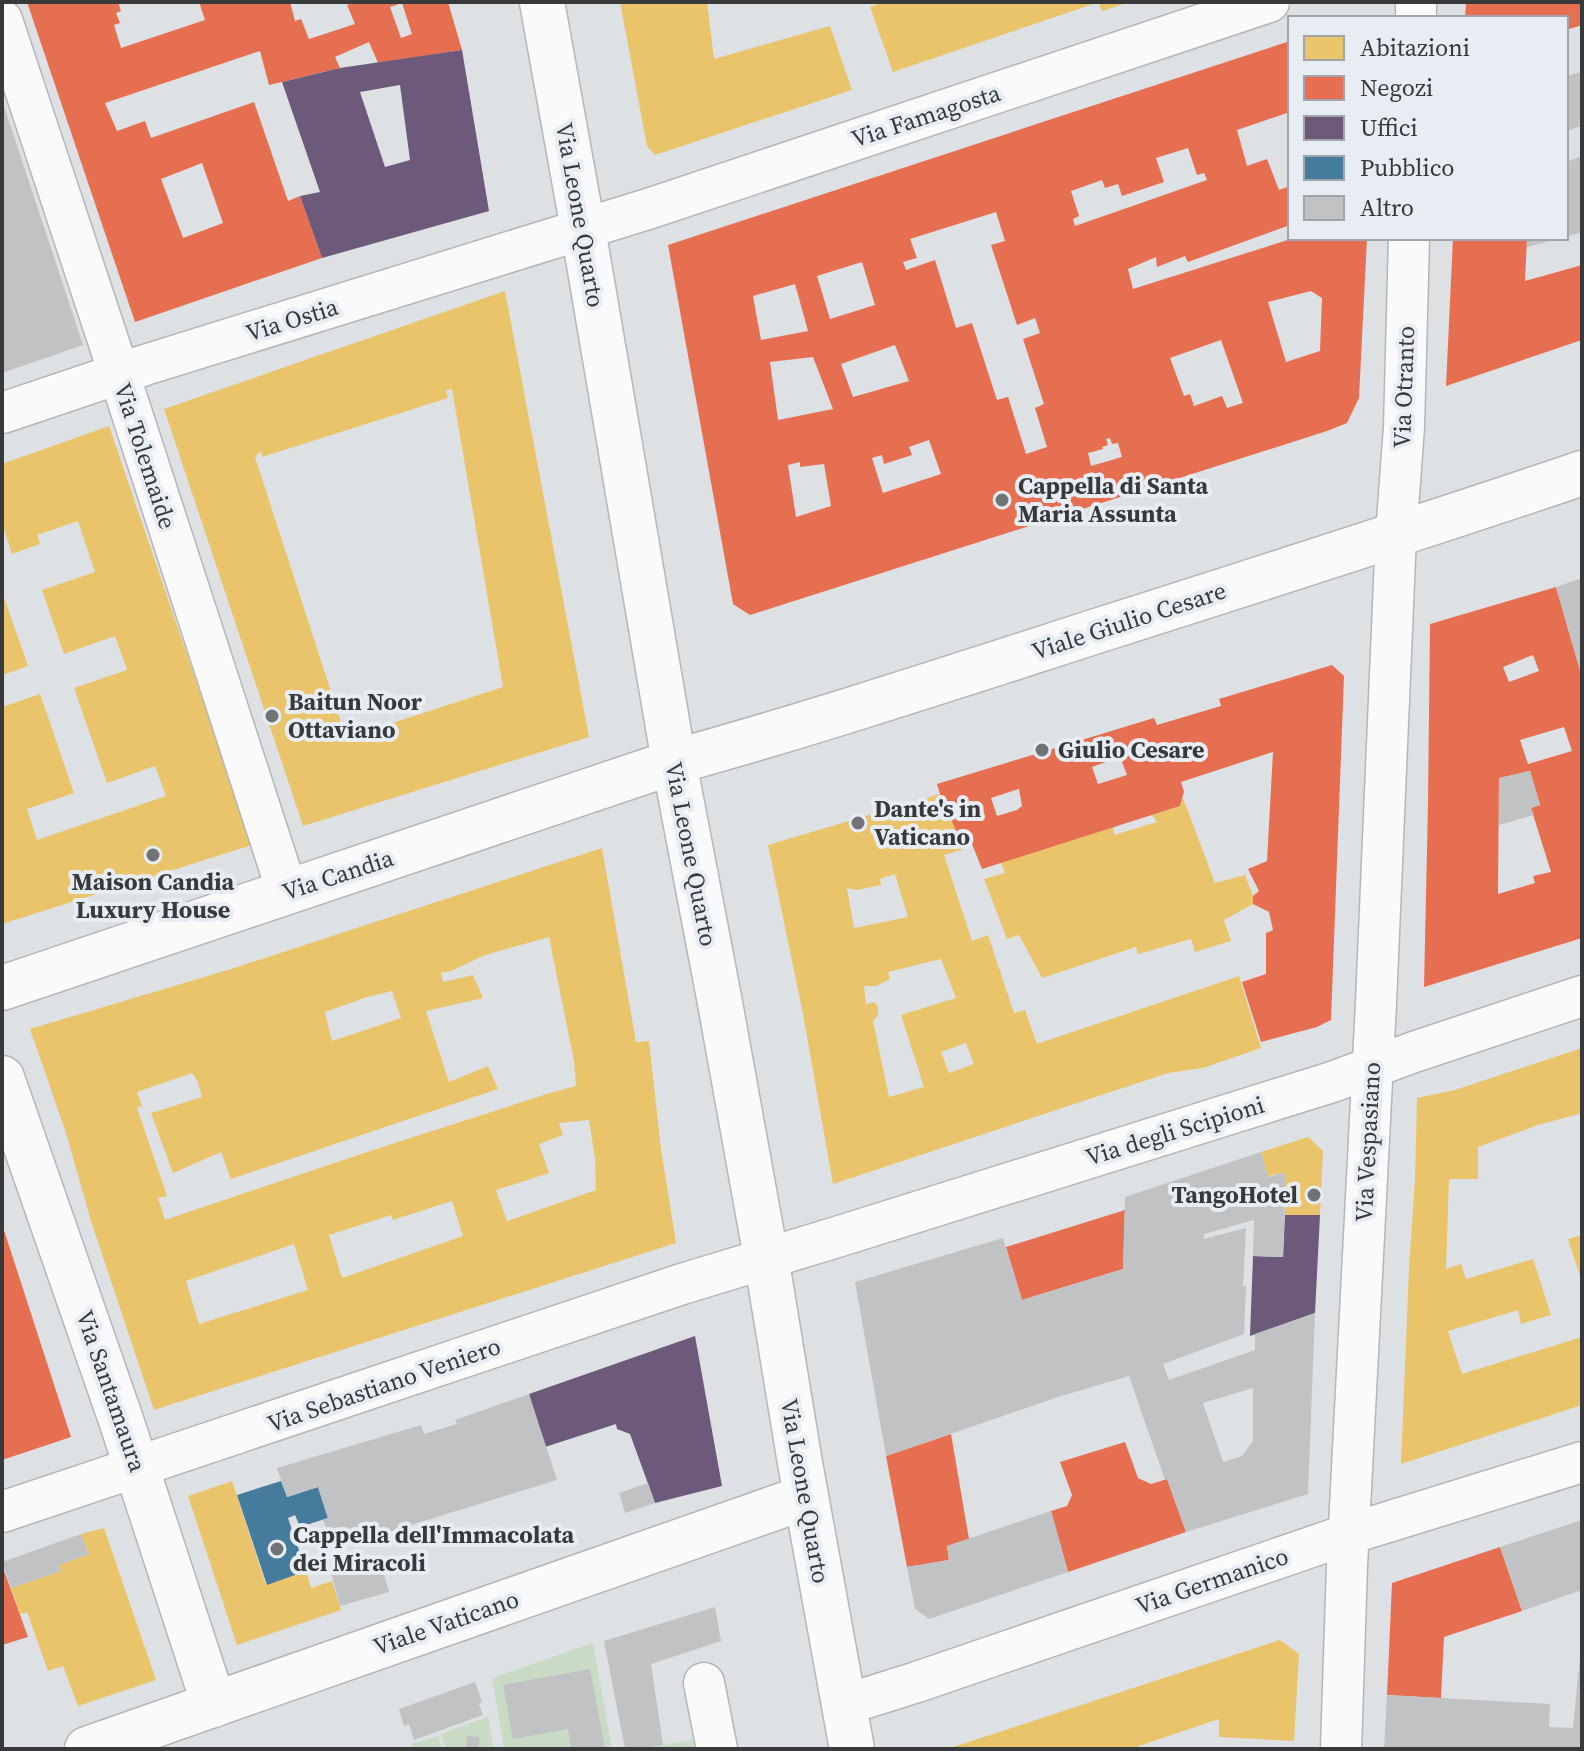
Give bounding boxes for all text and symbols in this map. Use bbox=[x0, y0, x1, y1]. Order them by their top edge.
legend bbox=[1288, 16, 1568, 240]
text: Abitazioni bbox=[1360, 31, 1470, 64]
text: Negozi bbox=[1360, 71, 1433, 104]
street label: Via Famagosta bbox=[847, 76, 1005, 155]
text: Uffici bbox=[1360, 111, 1418, 144]
street label: Via Leone Quarto bbox=[548, 120, 613, 310]
text: Pubblico bbox=[1360, 151, 1455, 184]
text: Altro bbox=[1360, 191, 1414, 224]
street label: Via Ostia bbox=[242, 290, 343, 349]
street label: Via Otranto bbox=[1385, 325, 1422, 449]
street label: Via Tolemaide bbox=[106, 379, 185, 533]
place label: Cappella di Santa Maria Assunta bbox=[1018, 469, 1209, 530]
marker: Cappella di Santa Maria Assunta bbox=[993, 491, 1011, 509]
street label: Viale Giulio Cesare bbox=[1027, 574, 1230, 667]
place label: Baitun Noor Ottaviano bbox=[288, 685, 423, 746]
marker: Baitun Noor Ottaviano bbox=[263, 707, 281, 725]
place label: Giulio Cesare bbox=[1058, 733, 1205, 766]
marker: Giulio Cesare bbox=[1033, 741, 1051, 759]
street label: Via Leone Quarto bbox=[657, 759, 726, 949]
place label: Dante's in Vaticano bbox=[874, 792, 982, 853]
marker: Dante's in Vaticano bbox=[849, 814, 867, 832]
street label: Via Candia bbox=[278, 841, 398, 908]
marker: Maison Candia Luxury House bbox=[144, 846, 162, 864]
place label: Maison Candia Luxury House bbox=[72, 865, 235, 926]
street label: Via Vespasiano bbox=[1347, 1061, 1388, 1223]
street label: Via degli Scipioni bbox=[1081, 1088, 1268, 1173]
place label: TangoHotel bbox=[1172, 1178, 1298, 1211]
marker: TangoHotel bbox=[1305, 1186, 1323, 1204]
street label: Via Santamaura bbox=[68, 1306, 155, 1477]
street label: Via Sebastiano Veniero bbox=[263, 1329, 505, 1440]
street label: Via Leone Quarto bbox=[773, 1396, 838, 1586]
place label: Cappella dell'Immacolata dei Miracoli bbox=[293, 1518, 575, 1579]
street label: Via Germanico bbox=[1131, 1539, 1293, 1622]
marker: Cappella dell'Immacolata dei Miracoli bbox=[268, 1540, 286, 1558]
street label: Viale Vaticano bbox=[369, 1582, 523, 1663]

